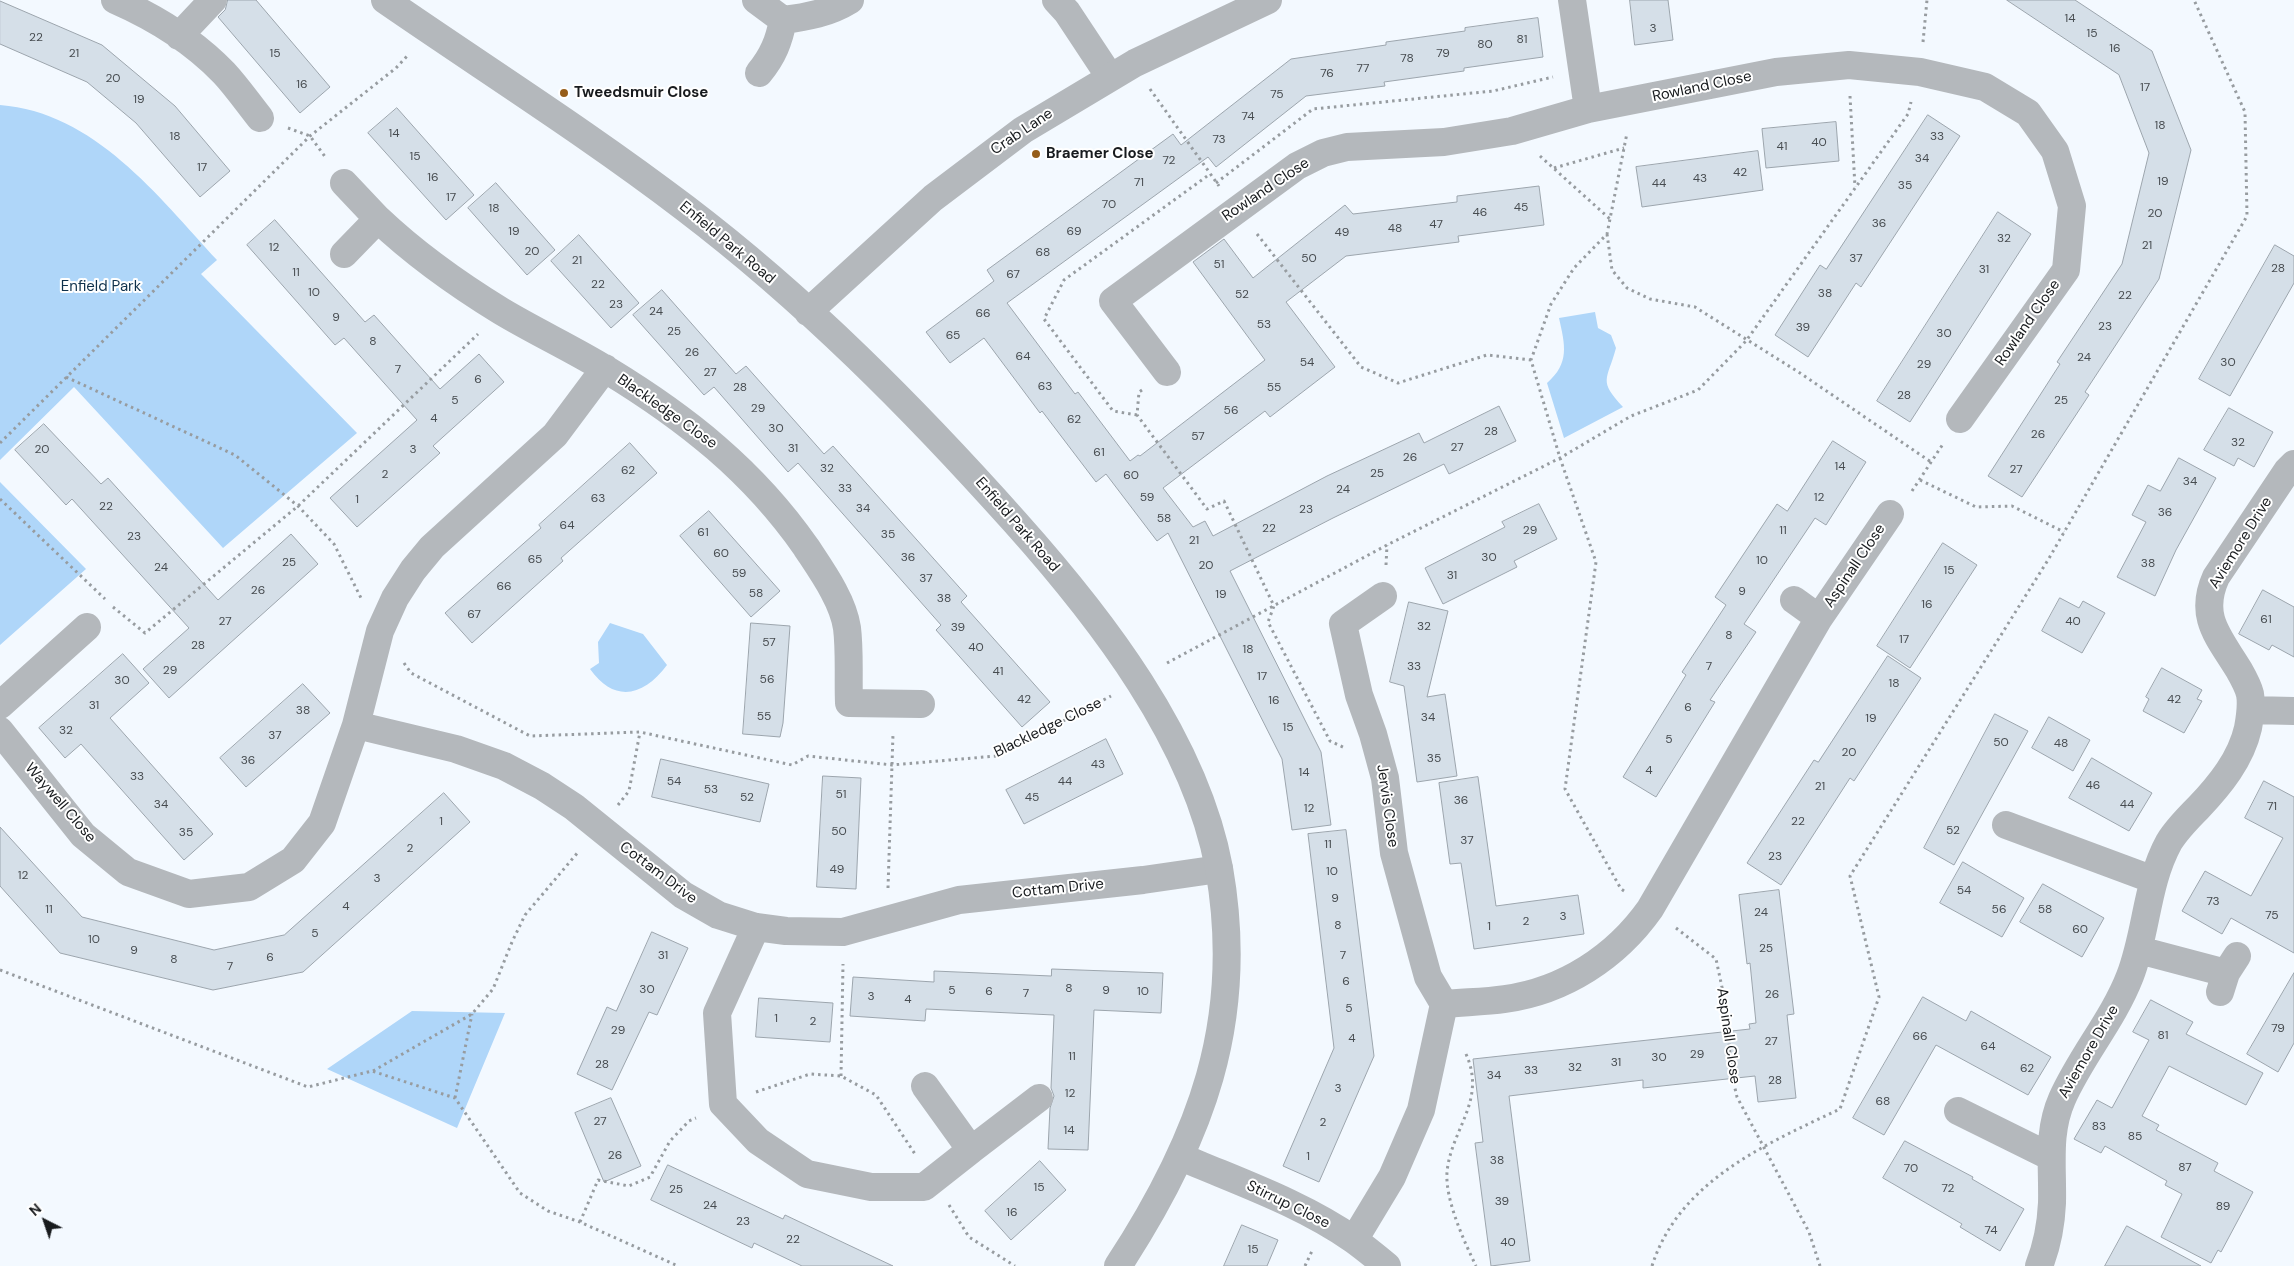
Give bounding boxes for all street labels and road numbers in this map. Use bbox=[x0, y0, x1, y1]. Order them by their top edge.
street label: Rowland Close bbox=[1651, 68, 1753, 106]
street label: Crab Lane bbox=[988, 105, 1056, 159]
street label: Rowland Close bbox=[1219, 154, 1313, 226]
street label: Enfield Park Road bbox=[676, 198, 778, 288]
street label: Rowland Close bbox=[1992, 276, 2064, 370]
street label: Blackledge Close bbox=[614, 371, 720, 453]
street label: Enfield Park Road bbox=[971, 474, 1063, 576]
street label: Aviemore Drive bbox=[2206, 494, 2276, 592]
street label: Aspinall Close bbox=[1820, 521, 1890, 611]
street label: Blackledge Close bbox=[991, 694, 1105, 762]
street label: Waywell Close bbox=[21, 760, 99, 846]
street label: Jervis Close bbox=[1372, 763, 1402, 849]
street label: Cottam Drive bbox=[616, 838, 700, 908]
street label: Cottam Drive bbox=[1011, 875, 1105, 903]
street label: Aspinall Close bbox=[1712, 987, 1744, 1085]
street label: Aviemore Drive bbox=[2055, 1002, 2123, 1102]
street label: Stirrup Close bbox=[1243, 1177, 1333, 1233]

